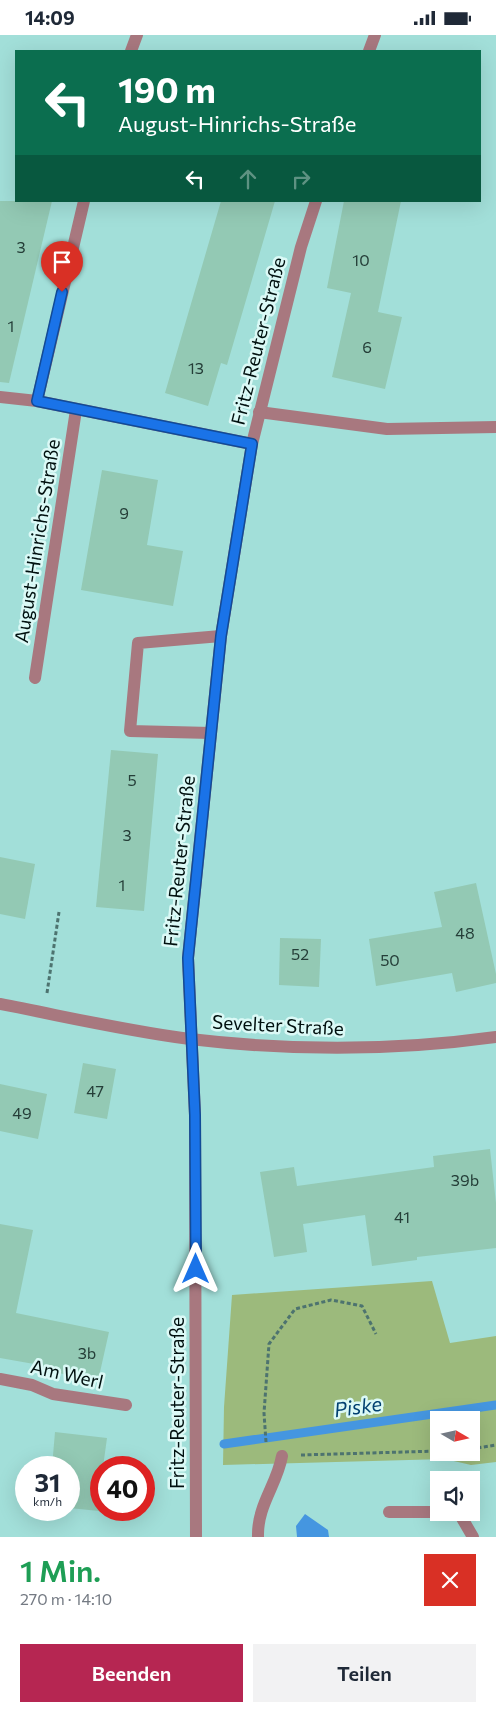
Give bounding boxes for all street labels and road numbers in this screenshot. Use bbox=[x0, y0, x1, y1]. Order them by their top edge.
street label: Fritz-Reuter-Straße bbox=[226, 255, 289, 427]
street label: August-Hinrichs-Straße bbox=[9, 437, 64, 644]
street label: Fritz-Reuter-Straße bbox=[158, 774, 199, 948]
street label: Sevelter Straße bbox=[212, 1010, 344, 1039]
street label: Fritz-Reuter-Straße bbox=[165, 1317, 188, 1489]
street label: Am Werl bbox=[29, 1354, 106, 1393]

